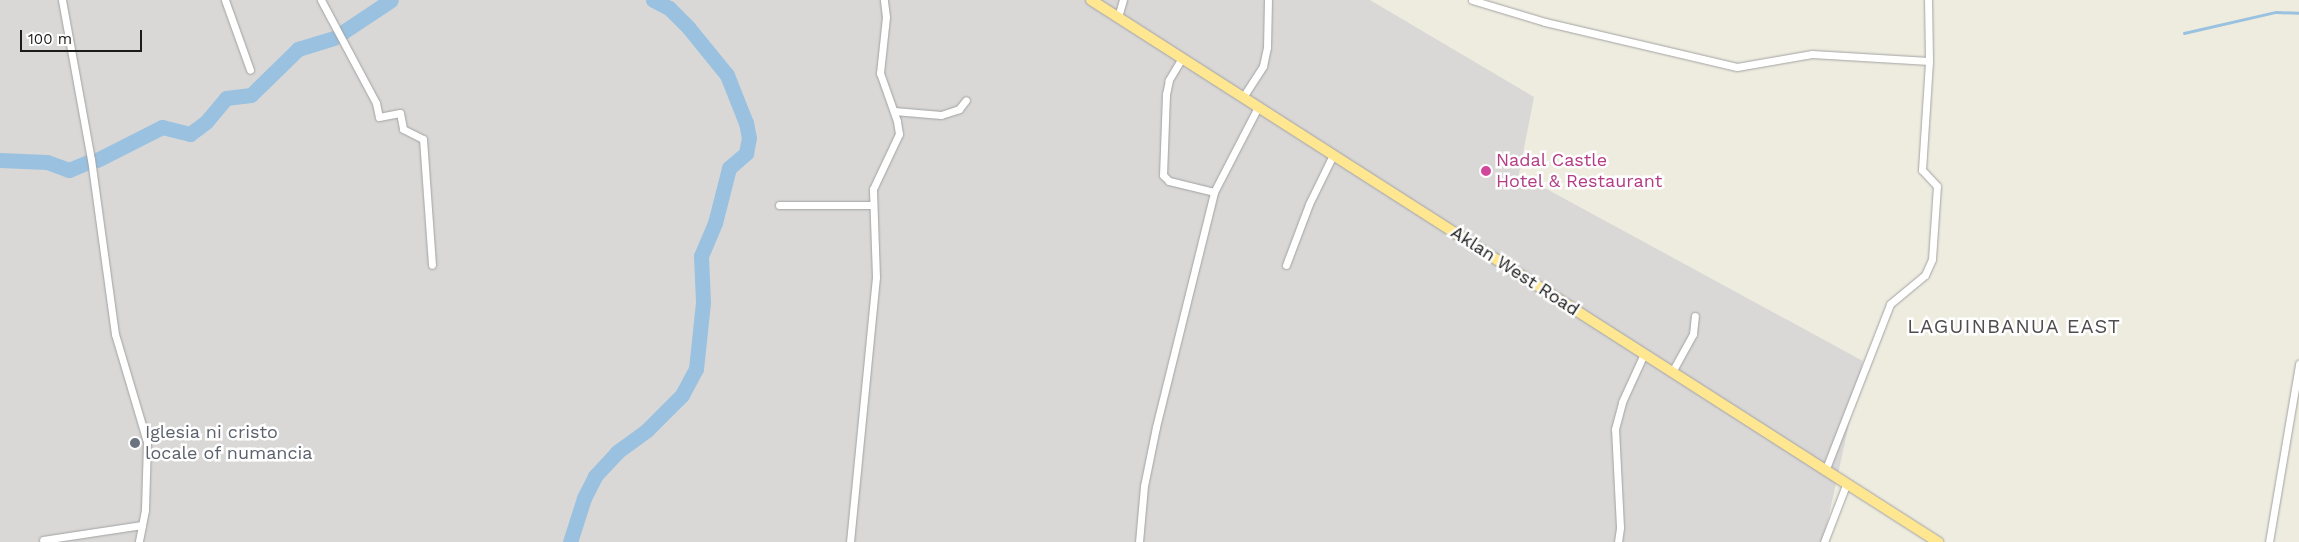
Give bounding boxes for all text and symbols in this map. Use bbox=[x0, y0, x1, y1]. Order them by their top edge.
scale bar bbox=[22, 20, 145, 52]
text: 100 m bbox=[28, 30, 72, 48]
place label: Nadal Castle Hotel & Restaurant bbox=[1496, 150, 1663, 192]
marker: Nadal Castle Hotel & Restaurant bbox=[1480, 165, 1492, 177]
street label: Aklan West Road bbox=[1447, 221, 1583, 321]
district label: LAGUINBANUA EAST bbox=[1905, 314, 2123, 338]
place label: Iglesia ni cristo locale of numancia bbox=[145, 422, 313, 464]
marker: Iglesia ni cristo locale of numancia bbox=[129, 437, 141, 449]

